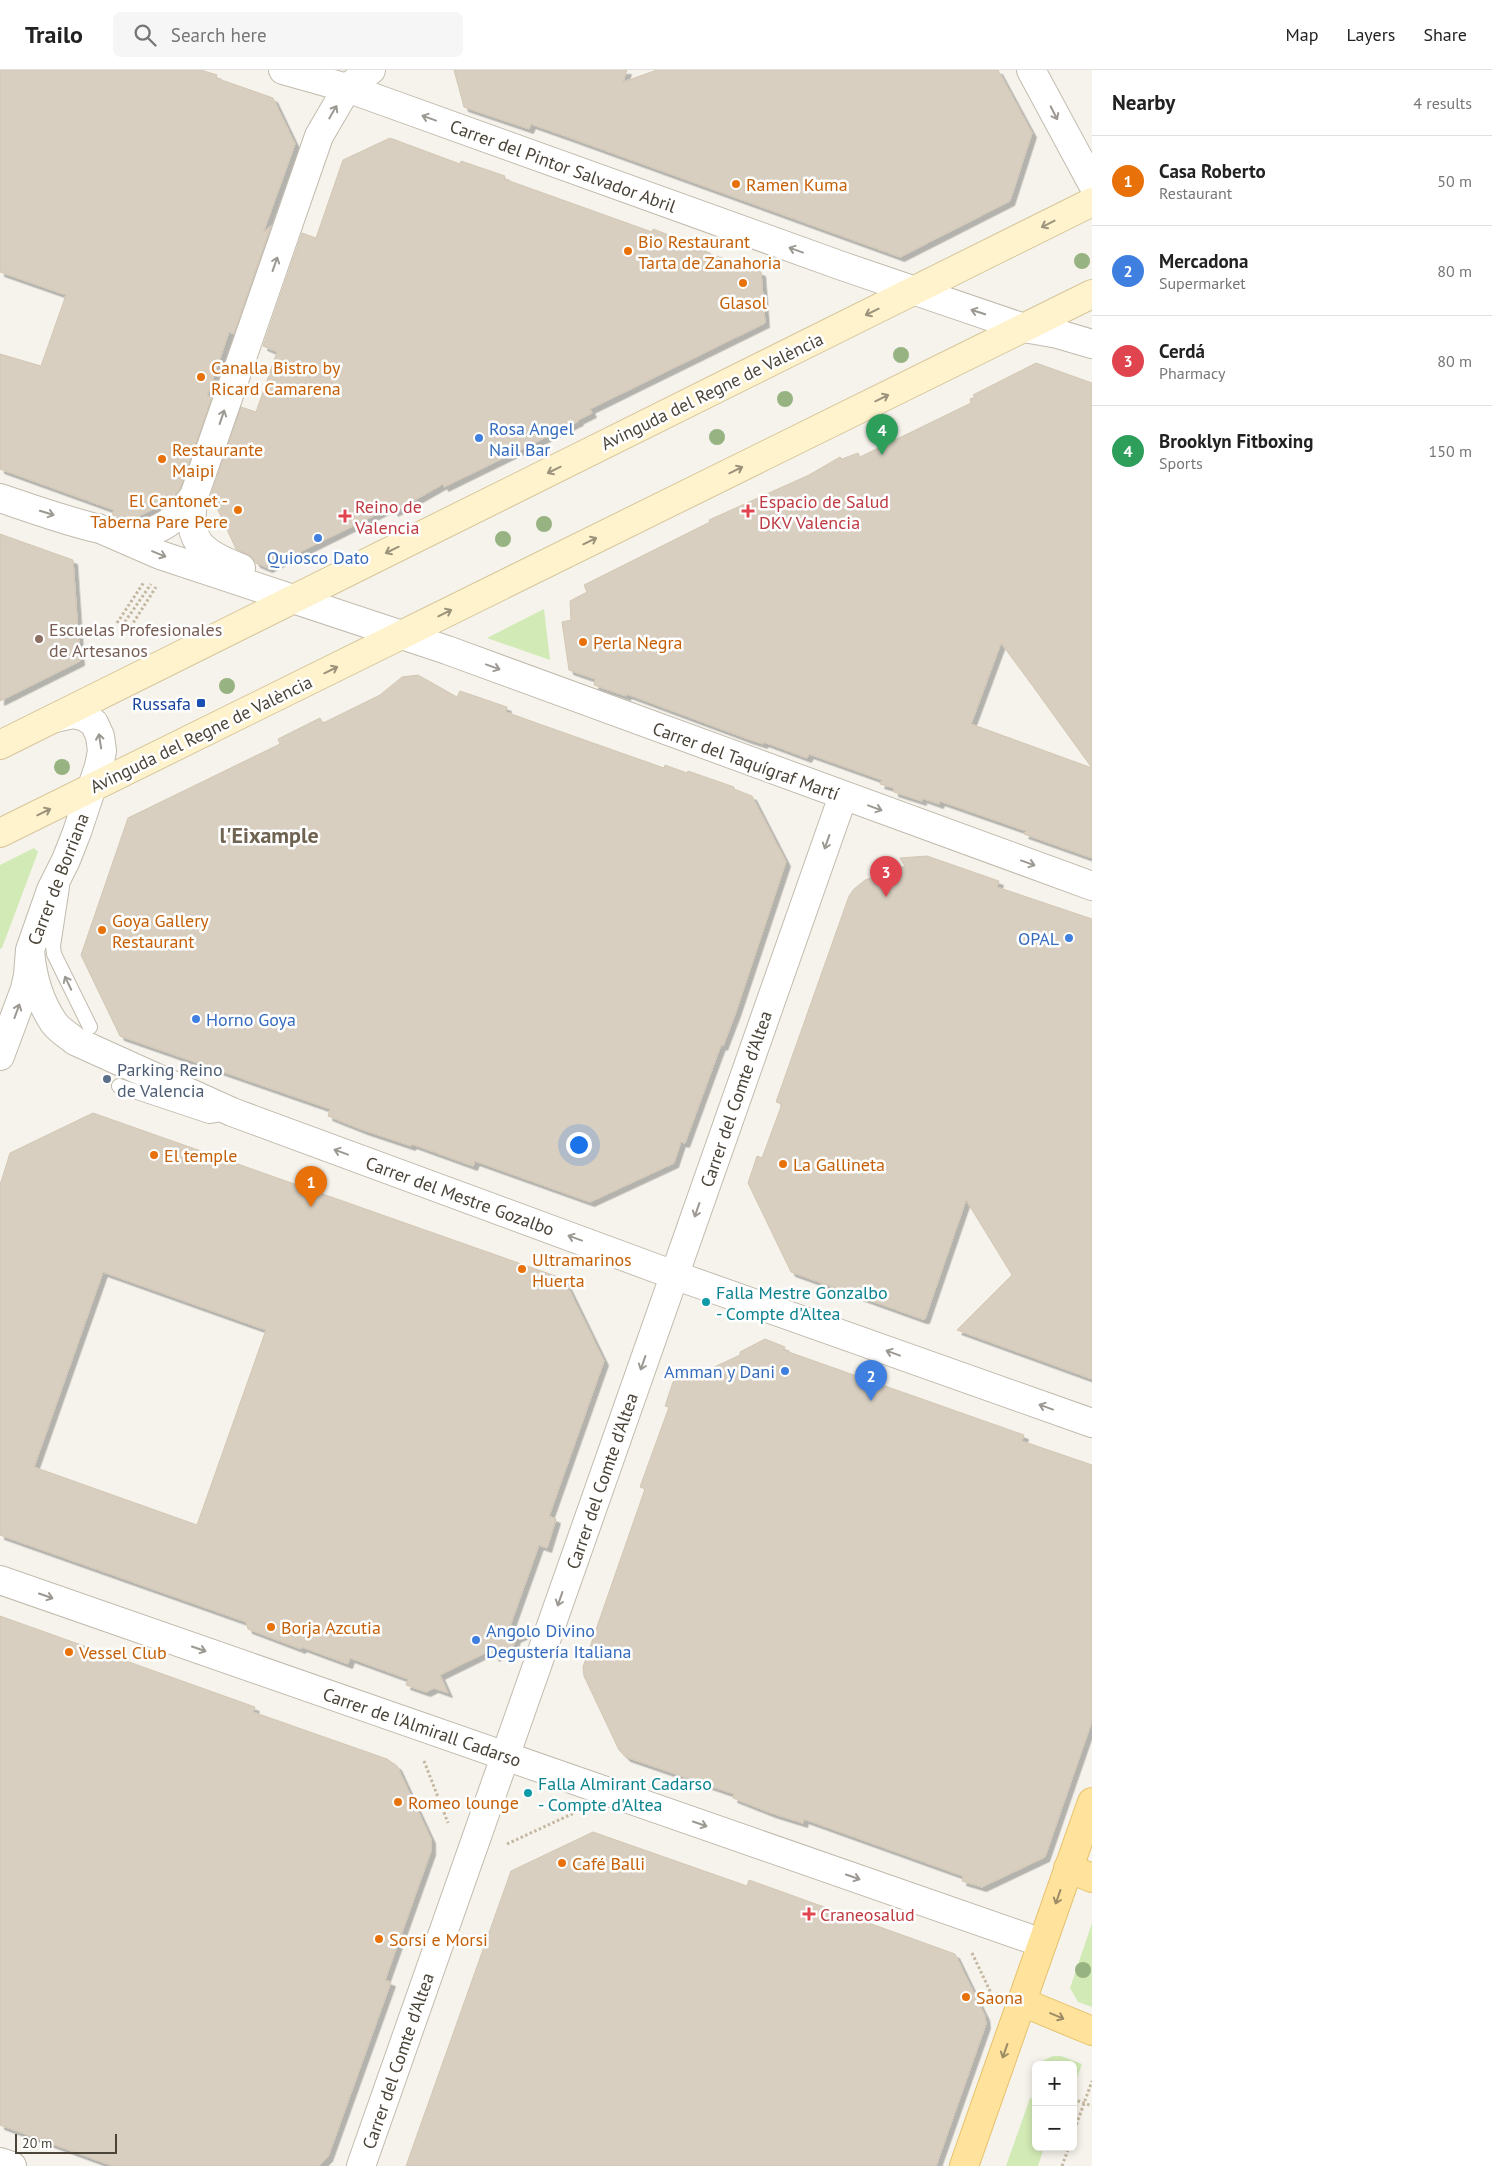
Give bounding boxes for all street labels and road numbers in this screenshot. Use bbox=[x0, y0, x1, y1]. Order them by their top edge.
street label: Carrer del Pintor Salvador Abril bbox=[447, 114, 680, 218]
street label: Avinguda del Regne de València bbox=[597, 327, 827, 455]
street label: Avinguda del Regne de València bbox=[86, 670, 316, 798]
street label: Carrer del Taquígraf Martí bbox=[650, 717, 843, 806]
street label: Carrer de Borriana bbox=[22, 810, 94, 948]
street label: Carrer del Comte d'Altea bbox=[695, 1008, 777, 1190]
street label: Carrer del Mestre Gozalbo bbox=[362, 1151, 558, 1241]
street label: Carrer del Comte d'Altea bbox=[561, 1390, 643, 1572]
street label: Carrer de l'Almirall Cadarso bbox=[320, 1682, 524, 1772]
street label: Carrer del Comte d'Altea bbox=[357, 1970, 439, 2152]

